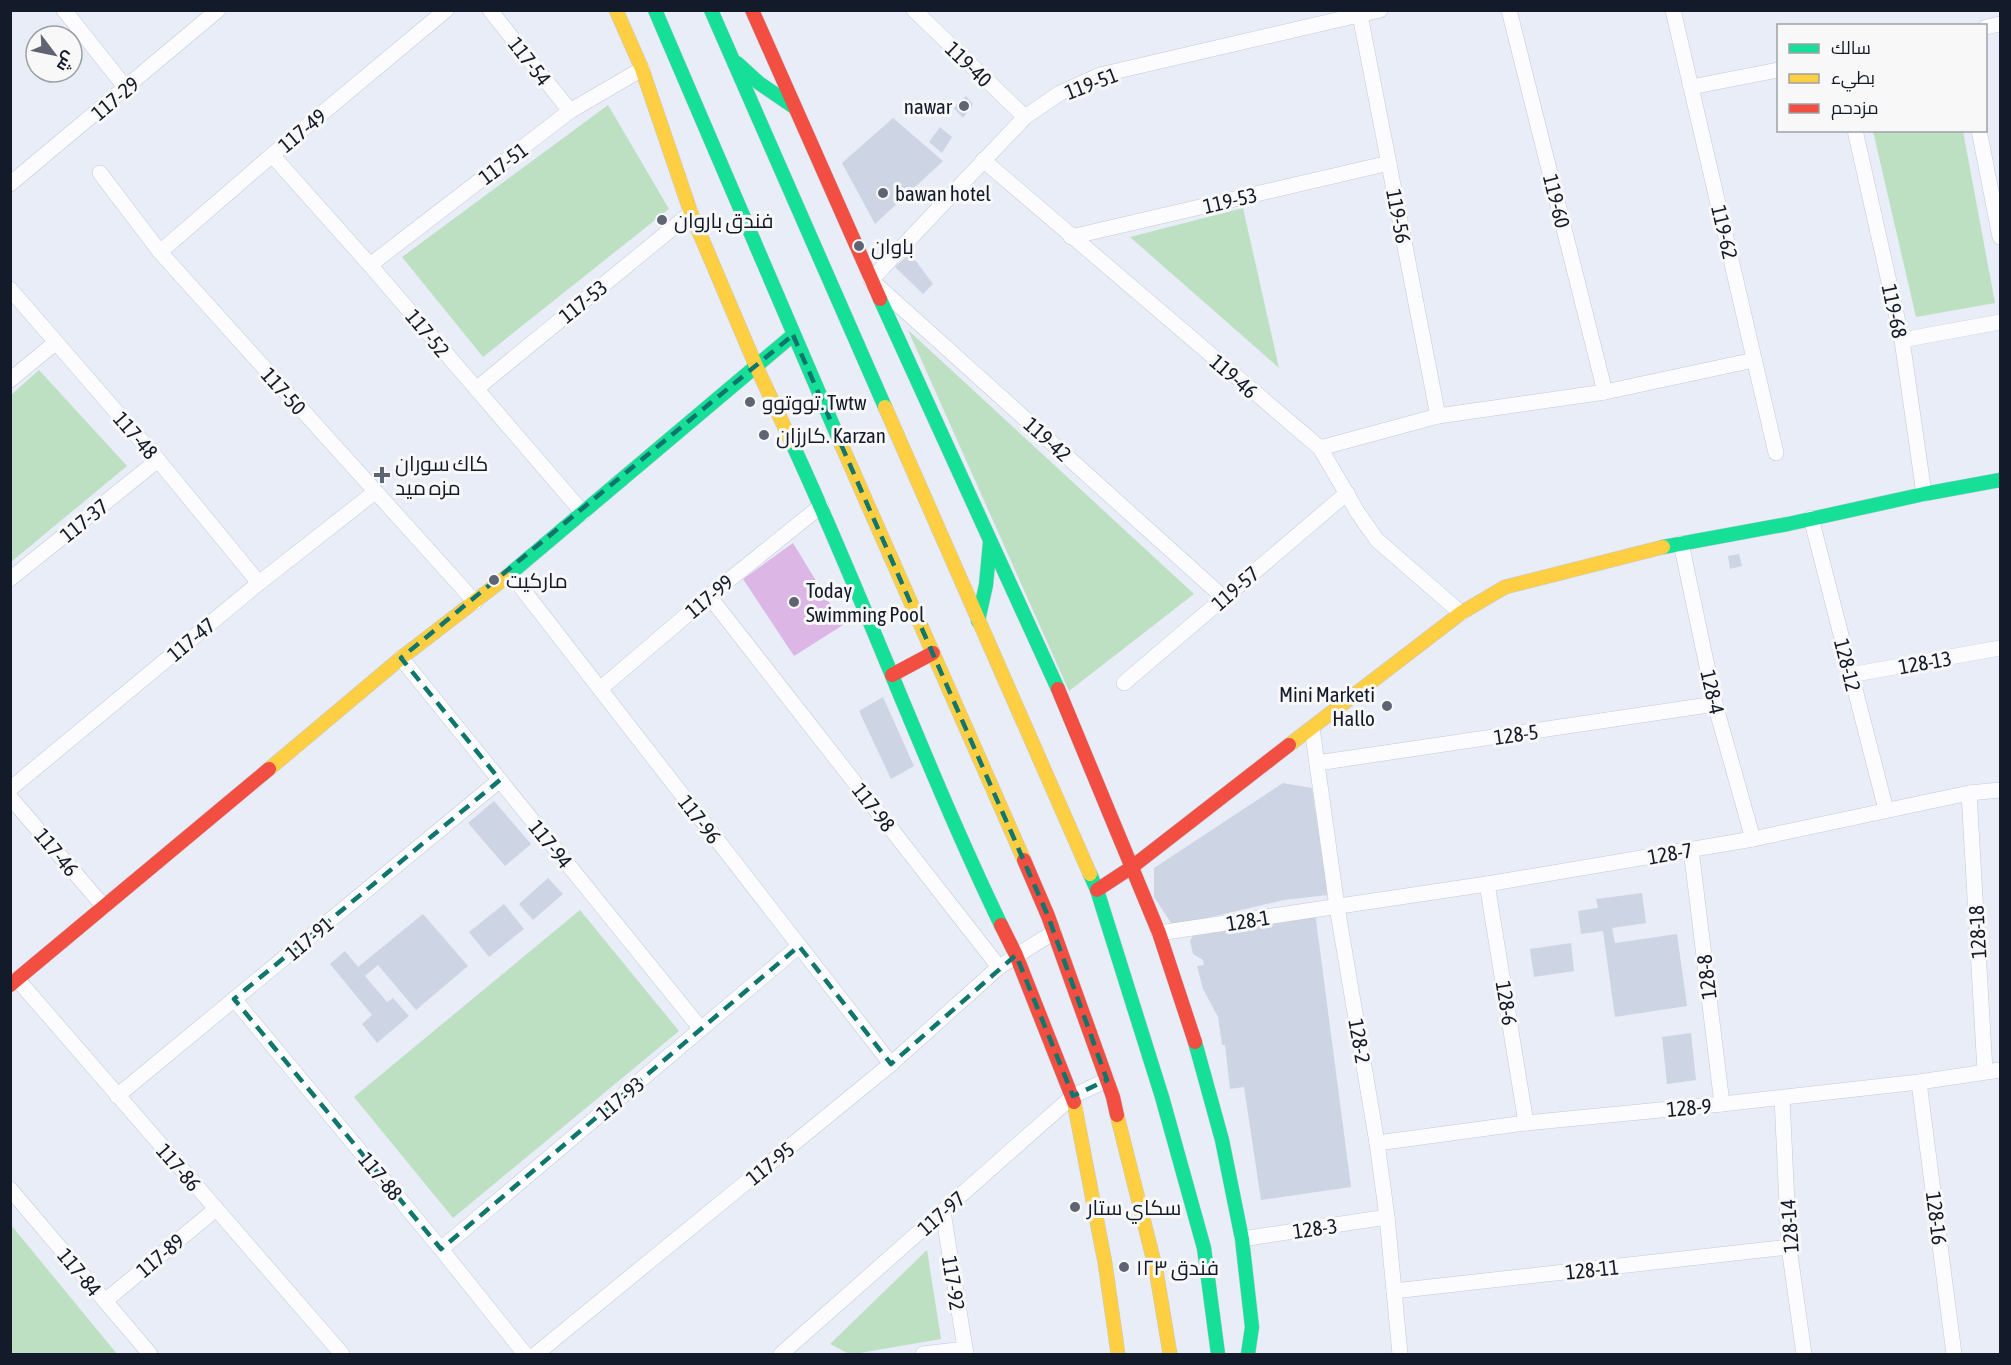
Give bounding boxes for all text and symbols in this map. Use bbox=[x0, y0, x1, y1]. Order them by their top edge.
north arrow bbox=[24, 24, 84, 84]
legend bbox=[1777, 24, 1987, 132]
street label: 117-54 bbox=[504, 32, 556, 90]
street label: 119-40 bbox=[941, 36, 997, 92]
text: سالك bbox=[1831, 37, 1871, 58]
text: ش bbox=[53, 48, 80, 75]
street label: 119-51 bbox=[1061, 62, 1121, 104]
text: بطيء bbox=[1831, 67, 1875, 92]
street label: 117-29 bbox=[86, 71, 144, 125]
place label: nawar bbox=[904, 94, 953, 118]
text: مزدحم bbox=[1831, 97, 1879, 120]
marker: nawar bbox=[957, 99, 971, 113]
street label: 117-49 bbox=[273, 103, 331, 157]
street label: 117-51 bbox=[474, 137, 532, 189]
street label: 119-60 bbox=[1539, 172, 1575, 231]
place label: bawan hotel bbox=[895, 181, 991, 205]
street label: 119-53 bbox=[1201, 182, 1259, 218]
marker: bawan hotel bbox=[876, 186, 890, 200]
street label: 119-56 bbox=[1382, 187, 1416, 245]
street label: 119-62 bbox=[1707, 203, 1743, 261]
place label: فندق باروان bbox=[674, 208, 774, 234]
marker: فندق باروان bbox=[655, 213, 669, 227]
place label: باوان bbox=[871, 234, 914, 260]
marker: باوان bbox=[852, 239, 866, 253]
street label: 117-53 bbox=[554, 274, 612, 328]
street label: 119-68 bbox=[1878, 282, 1912, 340]
street label: 117-52 bbox=[401, 304, 455, 362]
street label: 119-46 bbox=[1206, 349, 1263, 403]
street label: 117-50 bbox=[257, 363, 311, 419]
place label: تووتوو. Twtw bbox=[762, 390, 867, 415]
marker: تووتوو. Twtw bbox=[743, 395, 757, 409]
street label: 117-48 bbox=[109, 407, 163, 464]
street label: 119-42 bbox=[1020, 412, 1076, 466]
place label: کارزان. Karzan bbox=[776, 423, 886, 449]
marker: کارزان. Karzan bbox=[757, 428, 771, 442]
place label: كاك سوران مزه ميد bbox=[395, 451, 488, 500]
marker: كاك سوران مزه ميد bbox=[373, 466, 391, 484]
street label: 117-37 bbox=[55, 493, 113, 547]
street label: 119-57 bbox=[1207, 561, 1263, 615]
place label: ماركيت bbox=[506, 568, 568, 593]
street label: 117-99 bbox=[680, 569, 738, 623]
marker: ماركيت bbox=[487, 573, 501, 587]
place label: Today Swimming Pool bbox=[806, 578, 925, 626]
marker: Today Swimming Pool bbox=[787, 595, 801, 609]
street label: 117-47 bbox=[162, 612, 220, 666]
street label: 128-12 bbox=[1830, 636, 1866, 694]
street label: 128-13 bbox=[1897, 646, 1953, 678]
street label: 128-4 bbox=[1696, 668, 1730, 717]
place label: Mini Marketi Hallo bbox=[1279, 682, 1375, 730]
marker: Mini Marketi Hallo bbox=[1380, 699, 1394, 713]
street label: 128-5 bbox=[1492, 719, 1540, 749]
street label: 117-98 bbox=[848, 778, 900, 836]
street label: 117-96 bbox=[674, 790, 726, 848]
street label: 117-94 bbox=[524, 815, 578, 873]
street label: 117-46 bbox=[30, 823, 84, 881]
street label: 128-7 bbox=[1646, 837, 1694, 869]
street label: 128-1 bbox=[1225, 905, 1271, 935]
street label: 128-18 bbox=[1964, 905, 1990, 959]
street label: 117-91 bbox=[280, 911, 338, 965]
street label: 128-8 bbox=[1691, 953, 1721, 1001]
street label: 128-6 bbox=[1492, 979, 1522, 1027]
street label: 128-2 bbox=[1344, 1017, 1376, 1065]
street label: 117-93 bbox=[591, 1071, 649, 1125]
street label: 128-9 bbox=[1666, 1093, 1712, 1121]
street label: 117-95 bbox=[741, 1136, 799, 1190]
street label: 117-86 bbox=[152, 1139, 206, 1196]
street label: 117-88 bbox=[354, 1147, 408, 1205]
street label: 117-97 bbox=[913, 1186, 969, 1240]
street label: 128-16 bbox=[1922, 1190, 1952, 1246]
place label: سكاي ستار bbox=[1086, 1195, 1181, 1224]
street label: 128-14 bbox=[1775, 1198, 1803, 1254]
marker: سكاي ستار bbox=[1068, 1200, 1082, 1214]
street label: 128-3 bbox=[1291, 1213, 1339, 1243]
street label: 117-89 bbox=[131, 1228, 189, 1282]
street label: 117-84 bbox=[53, 1243, 107, 1301]
street label: 117-92 bbox=[938, 1254, 970, 1312]
street label: 128-11 bbox=[1564, 1254, 1620, 1284]
place label: فندق ١٢٣ bbox=[1136, 1255, 1219, 1281]
marker: فندق ١٢٣ bbox=[1117, 1260, 1131, 1274]

